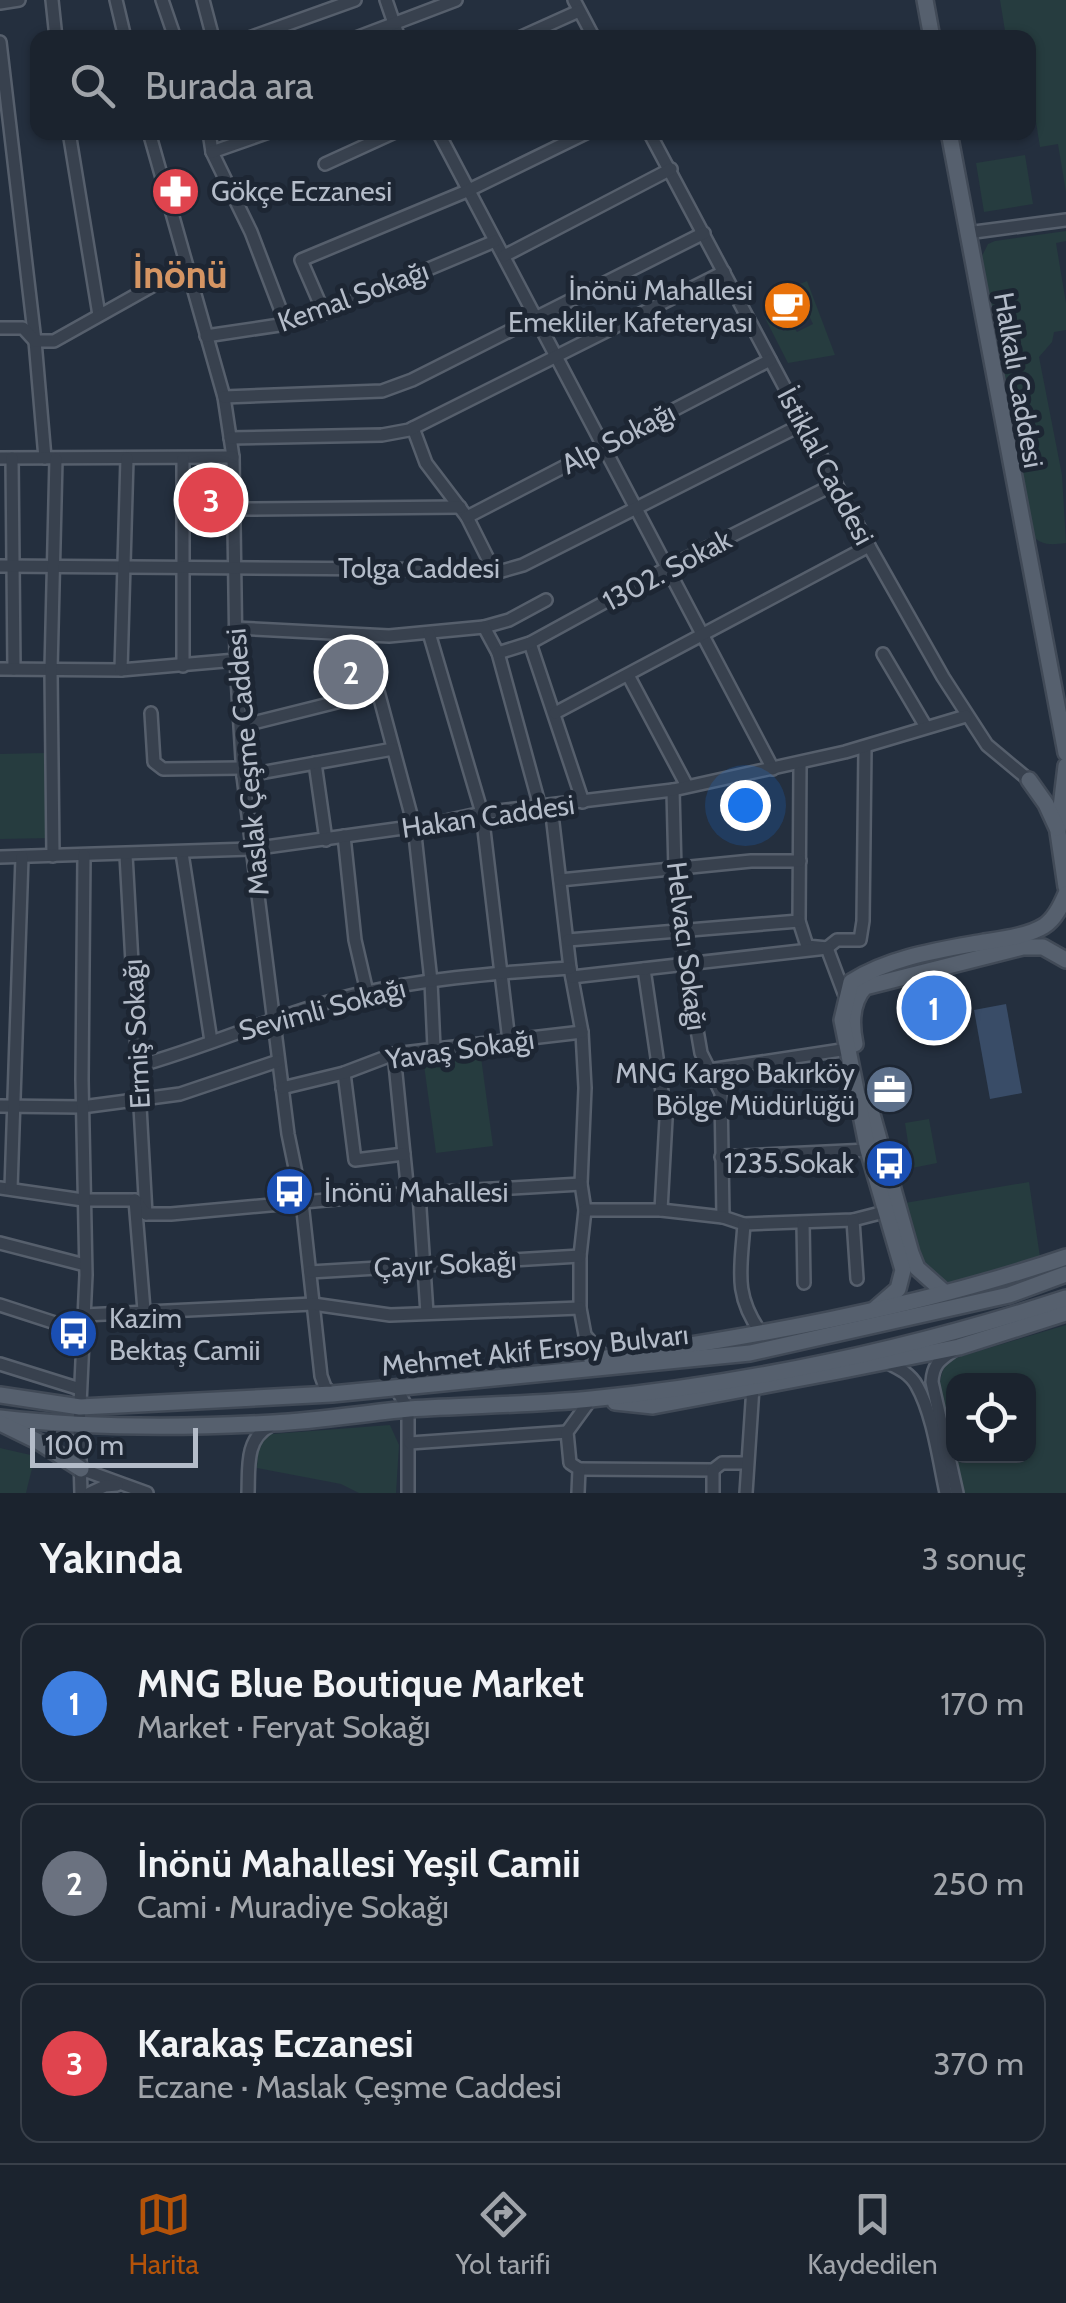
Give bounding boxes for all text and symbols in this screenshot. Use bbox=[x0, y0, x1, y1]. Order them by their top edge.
search box bbox=[30, 30, 1036, 140]
icon: search bbox=[65, 58, 120, 113]
text: Burada ara bbox=[145, 62, 314, 109]
pharmacy icon: Gökçe Eczanesi bbox=[150, 165, 202, 217]
place label: Gökçe Eczanesi bbox=[211, 174, 392, 208]
district label: İnönü bbox=[132, 251, 228, 298]
street label: Kemal Sokağı bbox=[273, 253, 433, 339]
place label: İnönü Mahallesi Emekliler Kafeteryası bbox=[508, 273, 753, 339]
cafe icon: İnönü Mahallesi Emekliler Kafeteryası bbox=[762, 280, 814, 332]
street label: Halkalı Caddesi bbox=[987, 289, 1051, 471]
street label: İstiklal Caddesi bbox=[770, 382, 882, 550]
street label: Alp Sokağı bbox=[555, 395, 681, 481]
pin: 3 bbox=[178, 462, 244, 538]
street label: 1302. Sokak bbox=[597, 522, 738, 618]
street label: Tolga Caddesi bbox=[338, 551, 500, 585]
street label: Maslak Çeşme Caddesi bbox=[218, 627, 276, 897]
pin: 2 bbox=[318, 634, 384, 710]
your location bbox=[720, 780, 771, 831]
street label: Hakan Caddesi bbox=[399, 787, 577, 845]
street label: Helvacı Sokağı bbox=[660, 860, 714, 1032]
street label: Ermiş Sokağı bbox=[115, 958, 157, 1110]
street label: Sevimli Sokağı bbox=[235, 970, 409, 1048]
pin: 1 bbox=[902, 970, 966, 1046]
street label: Yavaş Sokağı bbox=[383, 1022, 536, 1076]
place label: MNG Kargo Bakırköy Bölge Müdürlüğü bbox=[615, 1056, 855, 1122]
office icon: MNG Kargo Bakırköy Bölge Müdürlüğü bbox=[864, 1063, 916, 1115]
bus stop icon: 1235.Sokak bbox=[863, 1137, 915, 1189]
place label: 1235.Sokak bbox=[724, 1146, 854, 1180]
bus stop icon: İnönü Mahallesi bbox=[263, 1166, 315, 1218]
place label: İnönü Mahallesi bbox=[324, 1175, 508, 1209]
street label: Çayır Sokağı bbox=[373, 1243, 517, 1285]
place label: Kazim Bektaş Camii bbox=[109, 1301, 260, 1367]
bus stop icon: Kazim Bektaş Camii bbox=[48, 1308, 100, 1360]
street label: Mehmet Akif Ersoy Bulvarı bbox=[380, 1317, 690, 1383]
map controls bbox=[946, 1373, 1036, 1463]
button: locate bbox=[946, 1373, 1036, 1463]
scale bar bbox=[30, 1423, 198, 1468]
text: 100 m bbox=[45, 1428, 124, 1462]
text: Yakında bbox=[40, 1532, 182, 1584]
text: 3 sonuç bbox=[921, 1539, 1026, 1578]
text: MNG Blue Boutique Market bbox=[137, 1660, 584, 1707]
text: 1 bbox=[69, 1684, 80, 1723]
text: 170 m bbox=[940, 1684, 1024, 1723]
text: Market · Feryat Sokağı bbox=[137, 1707, 430, 1746]
text: İnönü Mahallesi Yeşil Camii bbox=[137, 1840, 581, 1887]
text: 2 bbox=[66, 1864, 83, 1903]
text: 250 m bbox=[932, 1864, 1024, 1903]
text: Cami · Muradiye Sokağı bbox=[137, 1887, 449, 1926]
text: Karakaş Eczanesi bbox=[137, 2020, 414, 2067]
text: 3 bbox=[66, 2044, 83, 2083]
text: 370 m bbox=[933, 2044, 1024, 2083]
text: Eczane · Maslak Çeşme Caddesi bbox=[137, 2067, 562, 2106]
tab: Harita bbox=[128, 2187, 199, 2281]
tab: Yol tarifi bbox=[456, 2187, 550, 2281]
tab: Kaydedilen bbox=[807, 2187, 938, 2281]

